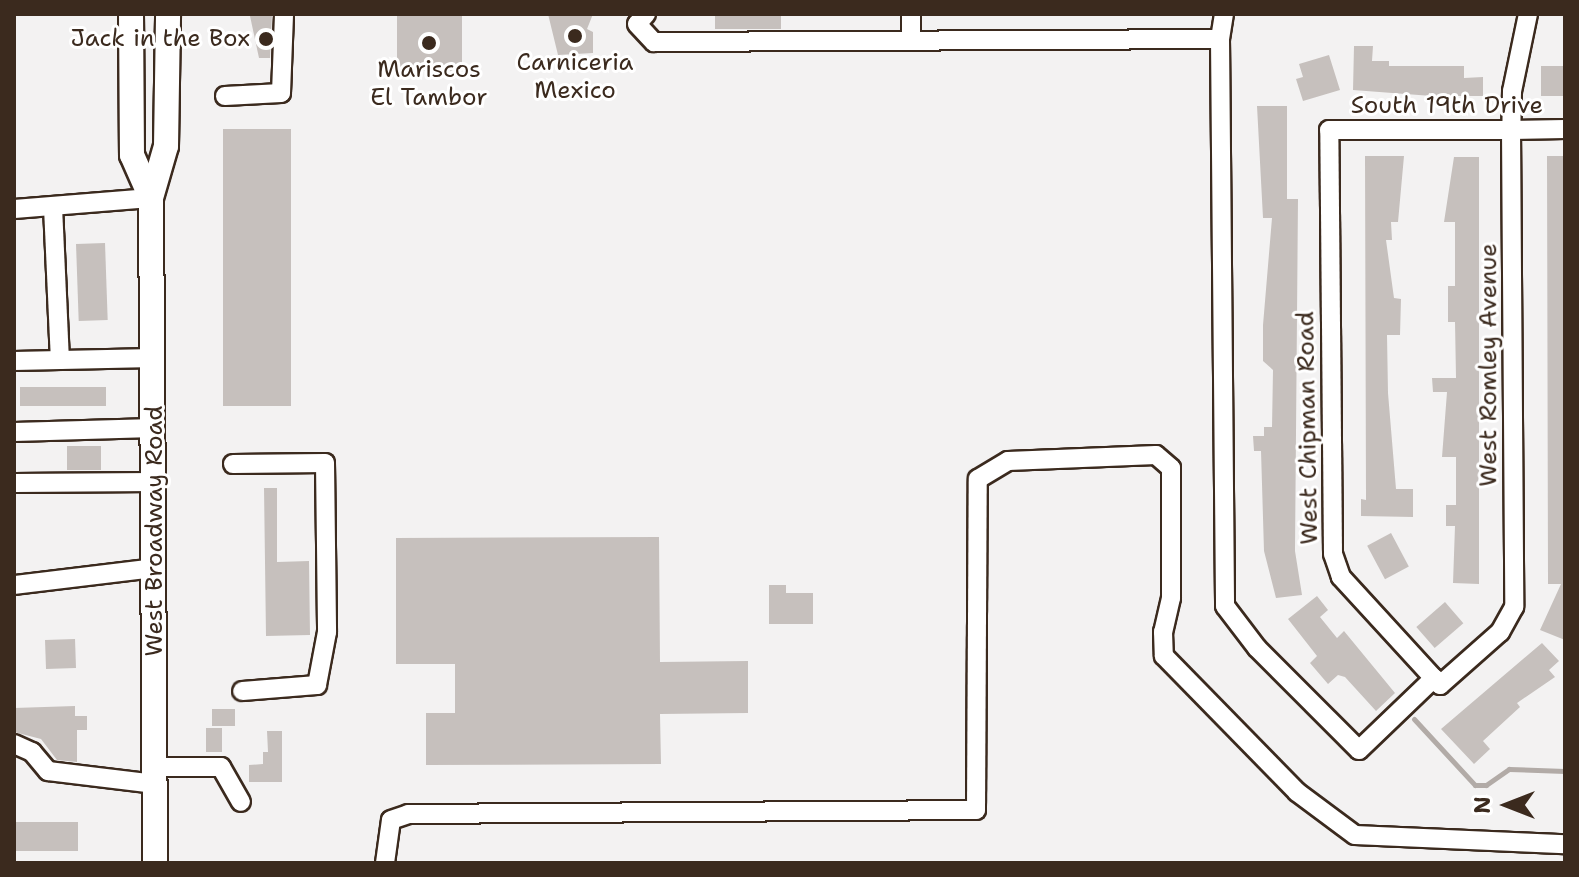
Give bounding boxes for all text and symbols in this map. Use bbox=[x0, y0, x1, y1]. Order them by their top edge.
place label: Jack in the Box bbox=[71, 25, 250, 53]
marker: Carniceria Mexico bbox=[566, 27, 584, 45]
marker: Jack in the Box bbox=[257, 30, 275, 48]
marker: Mariscos El Tambor bbox=[420, 34, 438, 52]
place label: Carniceria Mexico bbox=[516, 49, 634, 105]
place label: Mariscos El Tambor bbox=[370, 56, 488, 112]
street label: South 19th Drive bbox=[1351, 92, 1543, 120]
street label: West Romley Avenue bbox=[1475, 243, 1503, 487]
street label: West Chipman Road bbox=[1292, 311, 1324, 545]
street label: West Broadway Road bbox=[141, 405, 169, 657]
north arrow bbox=[1467, 765, 1547, 845]
text: N bbox=[1468, 796, 1497, 814]

